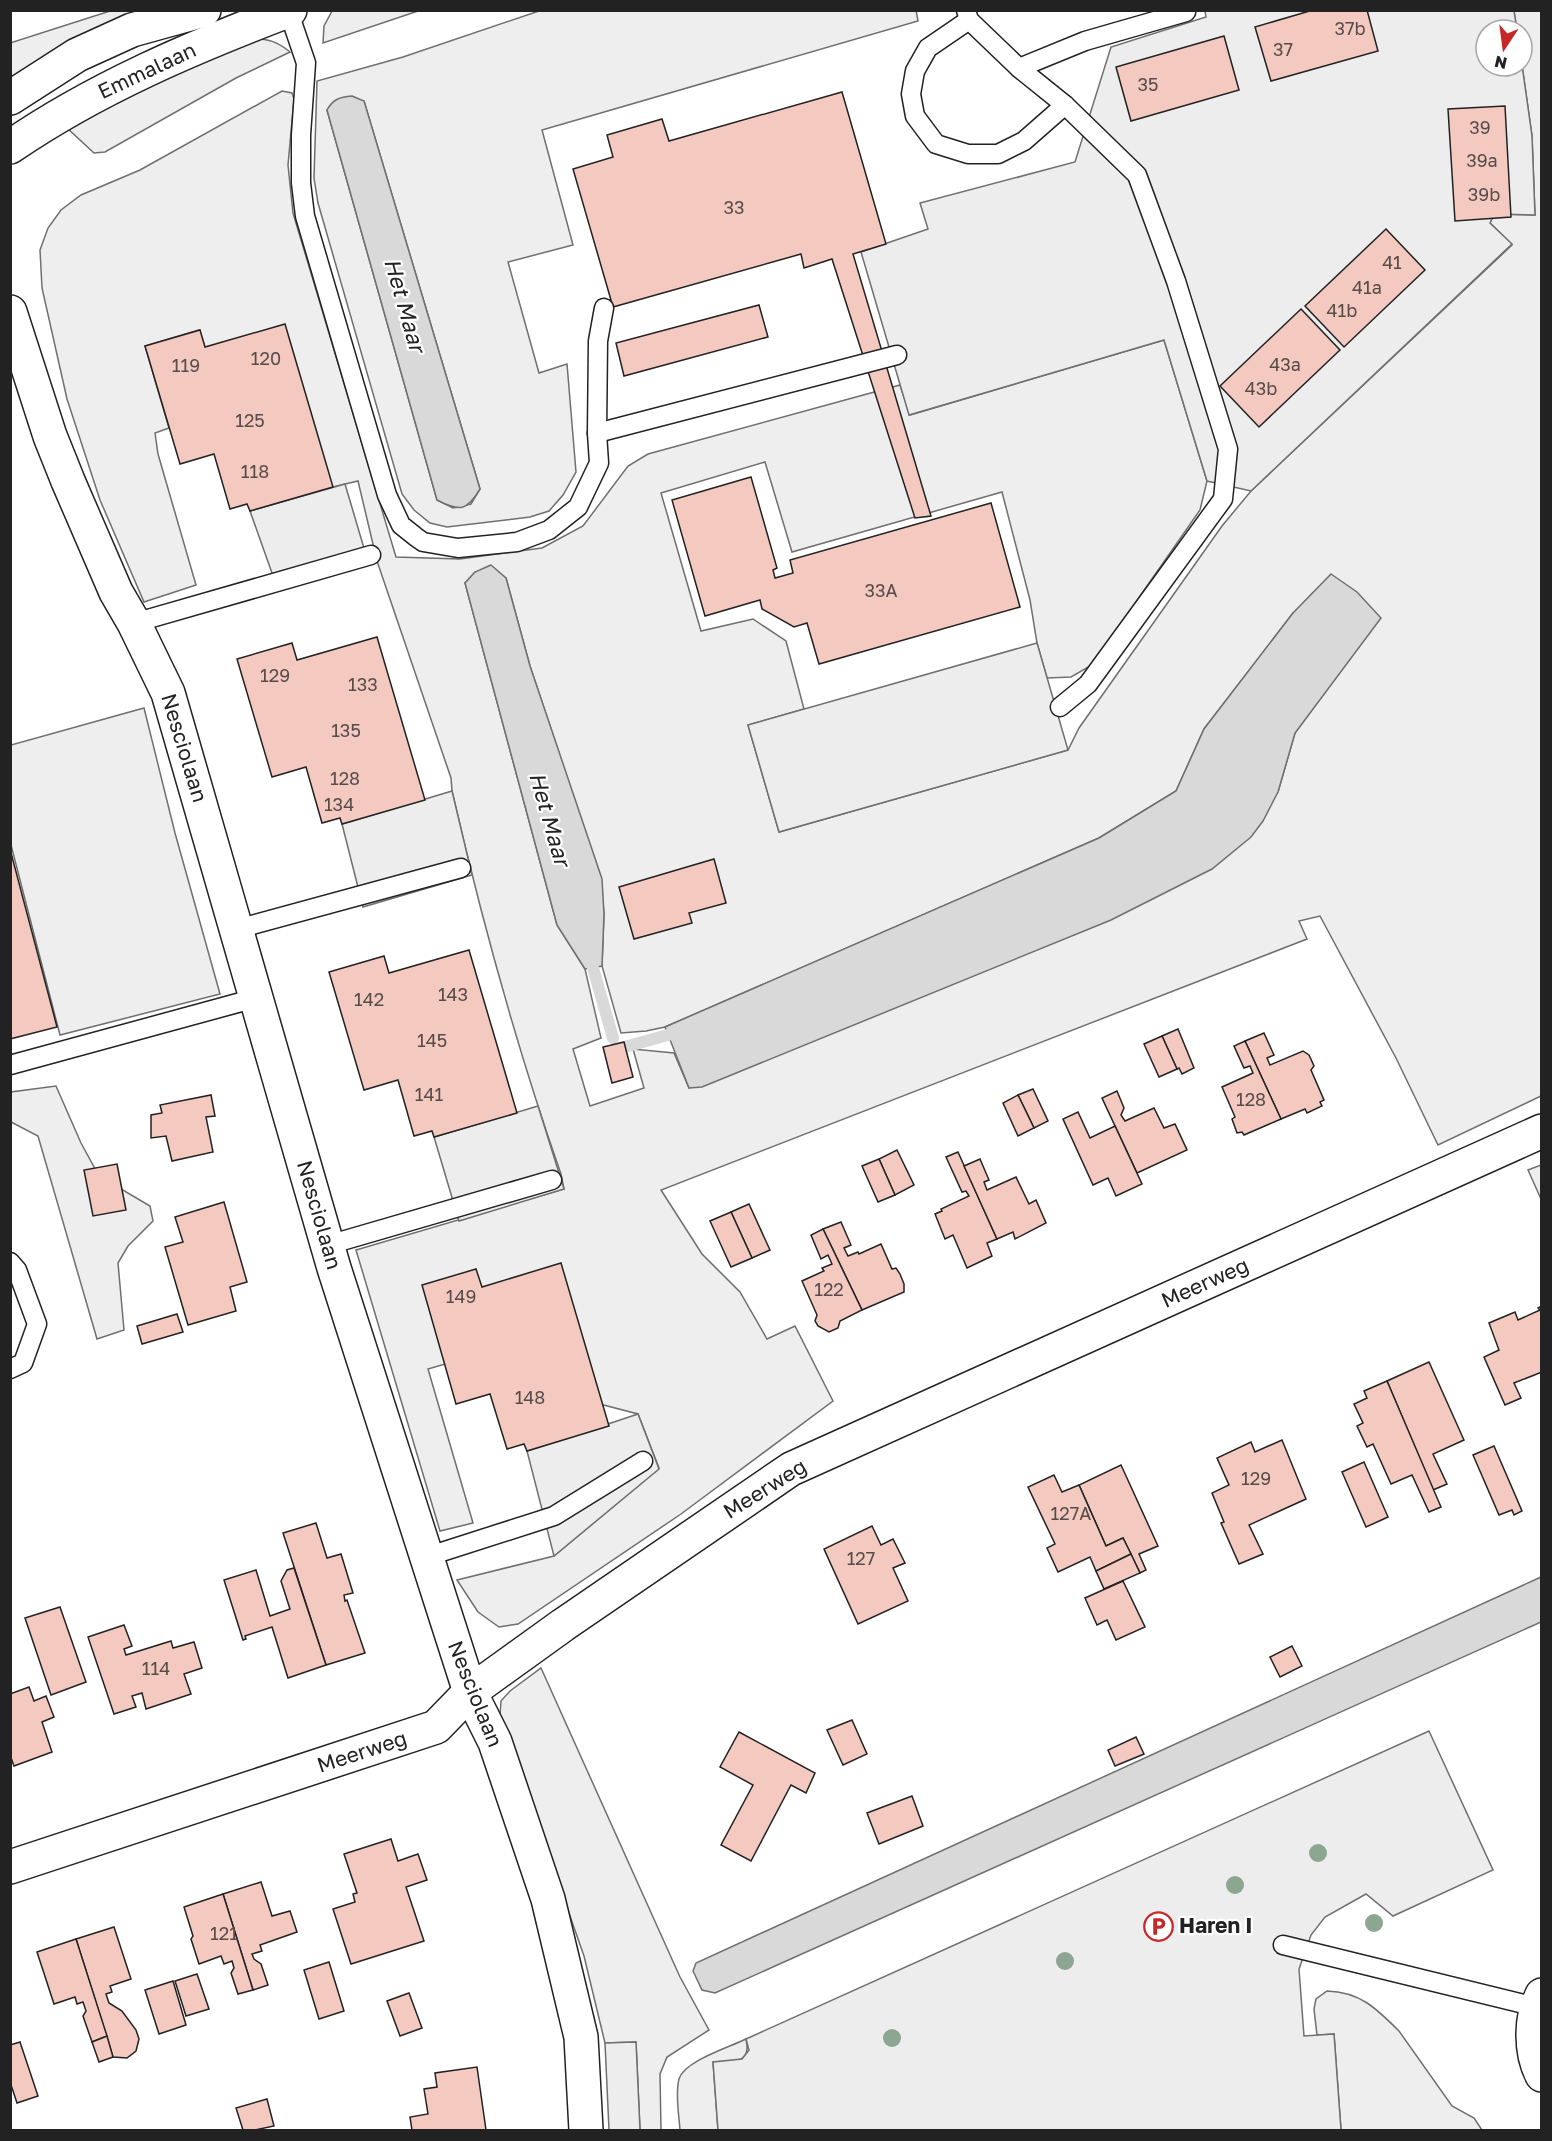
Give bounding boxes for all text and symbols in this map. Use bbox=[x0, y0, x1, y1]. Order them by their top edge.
house number: 37b bbox=[1334, 17, 1366, 39]
north arrow bbox=[1474, 18, 1534, 78]
street label: Emmalaan bbox=[93, 36, 200, 104]
house number: 37 bbox=[1273, 38, 1293, 60]
text: N bbox=[1492, 52, 1509, 74]
house number: 35 bbox=[1138, 73, 1158, 95]
house number: 39 bbox=[1469, 116, 1491, 138]
house number: 39a bbox=[1466, 149, 1498, 171]
house number: 39b bbox=[1468, 183, 1500, 205]
house number: 33 bbox=[723, 196, 745, 218]
house number: 41 bbox=[1382, 251, 1402, 273]
water label: Het Maar bbox=[379, 255, 433, 358]
house number: 41a bbox=[1352, 276, 1382, 298]
house number: 41b bbox=[1327, 299, 1357, 321]
house number: 120 bbox=[251, 347, 281, 369]
house number: 43a bbox=[1269, 353, 1301, 375]
house number: 119 bbox=[172, 354, 200, 376]
house number: 43b bbox=[1245, 377, 1277, 399]
house number: 125 bbox=[235, 409, 265, 431]
house number: 118 bbox=[241, 460, 269, 482]
house number: 33A bbox=[864, 579, 898, 601]
house number: 129 bbox=[260, 664, 290, 686]
house number: 133 bbox=[348, 673, 378, 695]
street label: Nesciolaan bbox=[156, 690, 214, 805]
house number: 135 bbox=[331, 719, 361, 741]
house number: 128 bbox=[330, 767, 360, 789]
water label: Het Maar bbox=[524, 769, 578, 872]
house number: 134 bbox=[324, 793, 354, 815]
house number: 143 bbox=[438, 983, 468, 1005]
house number: 142 bbox=[354, 988, 384, 1010]
house number: 145 bbox=[417, 1029, 447, 1051]
house number: 141 bbox=[415, 1083, 443, 1105]
house number: 128 bbox=[1236, 1088, 1266, 1110]
street label: Nesciolaan bbox=[292, 1157, 348, 1272]
street label: Meerweg bbox=[1157, 1251, 1252, 1313]
house number: 122 bbox=[814, 1278, 844, 1300]
house number: 149 bbox=[446, 1285, 476, 1307]
house number: 148 bbox=[515, 1386, 545, 1408]
street label: Meerweg bbox=[718, 1453, 811, 1524]
house number: 129 bbox=[1241, 1467, 1271, 1489]
house number: 127A bbox=[1051, 1502, 1091, 1524]
house number: 127 bbox=[847, 1547, 875, 1569]
street label: Nesciolaan bbox=[443, 1637, 509, 1751]
house number: 114 bbox=[142, 1657, 170, 1679]
street label: Meerweg bbox=[313, 1724, 410, 1778]
parking icon: Haren I bbox=[1142, 1910, 1174, 1942]
place label: Haren I bbox=[1179, 1912, 1253, 1938]
house number: 121 bbox=[210, 1922, 238, 1944]

